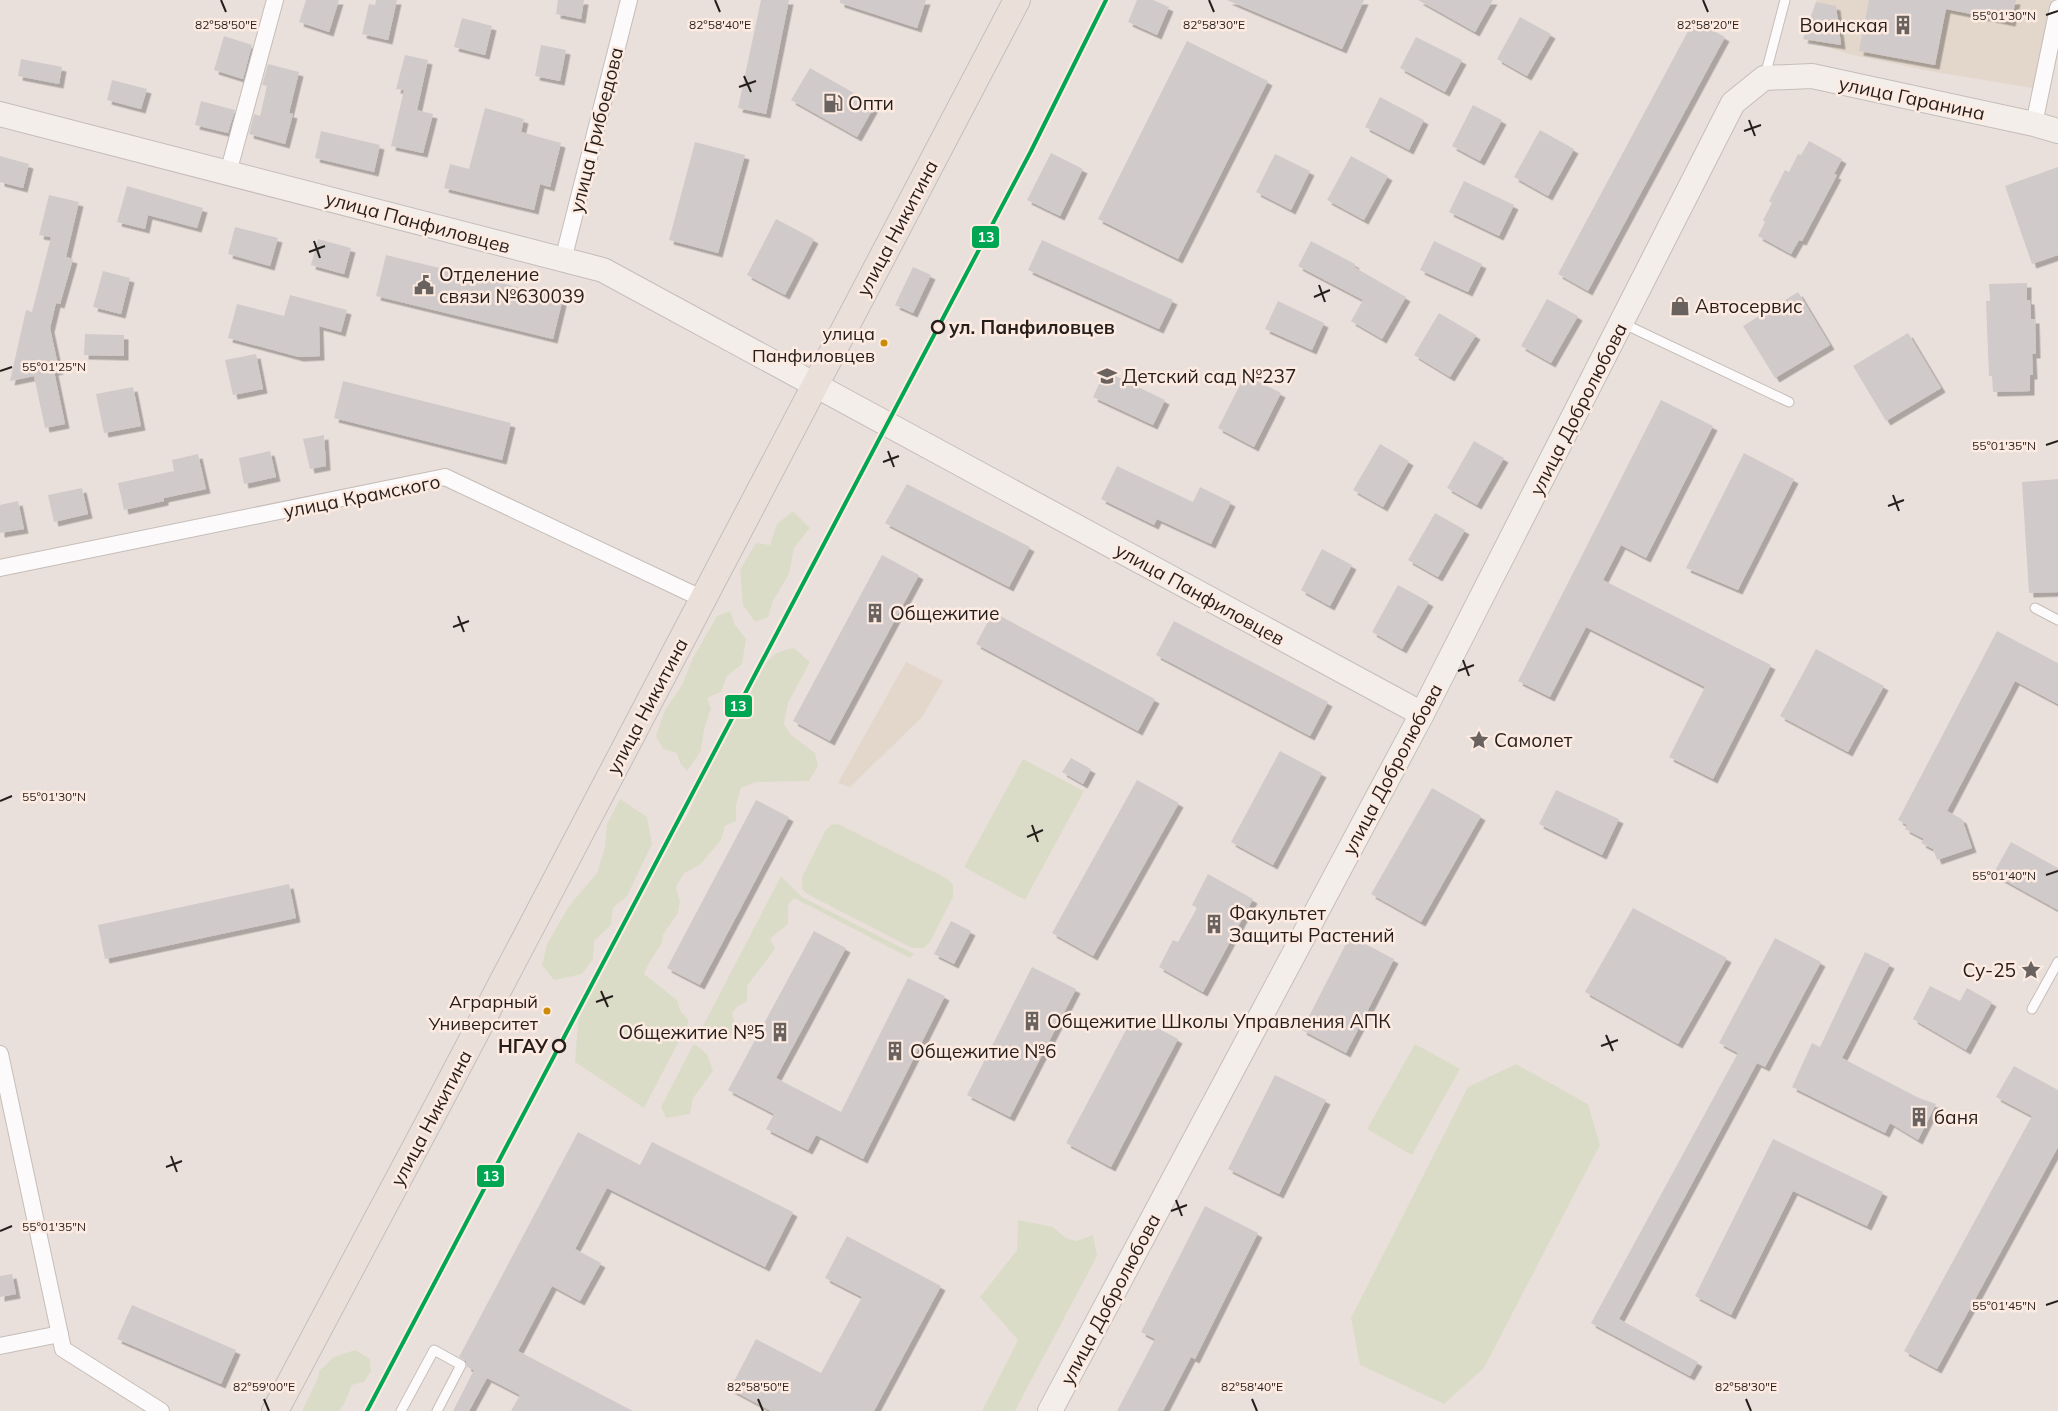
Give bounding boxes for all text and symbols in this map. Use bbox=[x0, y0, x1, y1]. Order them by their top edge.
text: 55°01'30"N bbox=[1972, 8, 2036, 23]
place label: Воинская bbox=[1800, 13, 1888, 37]
building icon: Воинская bbox=[1892, 14, 1914, 36]
text: 82°58'50"E bbox=[195, 17, 257, 32]
text: 82°58'40"E bbox=[689, 17, 751, 32]
text: 82°58'30"E bbox=[1183, 17, 1245, 32]
text: 82°58'20"E bbox=[1677, 17, 1739, 32]
street label: улица Грибоедова bbox=[564, 45, 628, 215]
street label: улица Гаранина bbox=[1837, 71, 1987, 125]
place label: Опти bbox=[848, 91, 894, 115]
fuel station icon: Опти bbox=[822, 92, 844, 114]
street label: улица Никитина bbox=[851, 156, 943, 300]
street label: улица Панфиловцев bbox=[323, 186, 513, 258]
line badge: 13 bbox=[971, 225, 1000, 249]
text: 13 bbox=[978, 228, 994, 246]
place label: Отделение связи №630039 bbox=[439, 262, 585, 308]
public building icon: Отделение связи №630039 bbox=[413, 274, 435, 296]
place label: Автосервис bbox=[1695, 294, 1803, 318]
shop icon: Автосервис bbox=[1669, 295, 1691, 317]
place label: ул. Панфиловцев bbox=[949, 315, 1115, 339]
street label: улица Добролюбова bbox=[1524, 319, 1632, 499]
marker: ул. Панфиловцев bbox=[931, 320, 945, 334]
place label: улица Панфиловцев bbox=[752, 322, 875, 367]
marker: улица Панфиловцев bbox=[879, 338, 889, 348]
text: 55°01'25"N bbox=[22, 359, 86, 374]
place label: Детский сад №237 bbox=[1122, 364, 1296, 388]
school or university icon: Детский сад №237 bbox=[1096, 365, 1118, 387]
text: 55°01'35"N bbox=[1972, 438, 2036, 453]
street label: улица Крамского bbox=[282, 469, 442, 523]
street label: улица Панфиловцев bbox=[1111, 537, 1289, 651]
place label: Общежитие bbox=[890, 601, 999, 625]
building icon: Общежитие bbox=[864, 602, 886, 624]
street label: улица Никитина bbox=[601, 634, 693, 778]
street label: улица Добролюбова bbox=[1337, 679, 1447, 859]
line badge: 13 bbox=[724, 694, 753, 718]
text: 13 bbox=[730, 697, 746, 715]
place label: Самолет bbox=[1494, 728, 1573, 752]
place icon: Самолет bbox=[1468, 729, 1490, 751]
text: 55°01'30"N bbox=[22, 789, 86, 804]
text: 55°01'40"N bbox=[1972, 868, 2036, 883]
place label: Факультет Защиты Растений bbox=[1229, 901, 1395, 947]
building icon: Факультет Защиты Растений bbox=[1203, 913, 1225, 935]
place label: Су-25 bbox=[1962, 958, 2016, 982]
place icon: Су-25 bbox=[2020, 959, 2042, 981]
place label: Аграрный Университет bbox=[427, 990, 539, 1035]
marker: Аграрный Университет bbox=[542, 1006, 552, 1016]
place label: Общежитие Школы Управления АПК bbox=[1047, 1009, 1391, 1033]
building icon: Общежитие Школы Управления АПК bbox=[1021, 1010, 1043, 1032]
place label: Общежитие №5 bbox=[619, 1020, 765, 1044]
building icon: Общежитие №5 bbox=[769, 1021, 791, 1043]
place label: НГАУ bbox=[498, 1034, 549, 1058]
marker: НГАУ bbox=[552, 1039, 566, 1053]
place label: Общежитие №6 bbox=[910, 1039, 1056, 1063]
building icon: Общежитие №6 bbox=[884, 1040, 906, 1062]
street label: улица Никитина bbox=[385, 1046, 477, 1190]
place label: баня bbox=[1934, 1105, 1978, 1129]
building icon: баня bbox=[1908, 1106, 1930, 1128]
line badge: 13 bbox=[476, 1164, 505, 1188]
text: 13 bbox=[483, 1167, 499, 1185]
street label: улица Добролюбова bbox=[1055, 1209, 1165, 1389]
text: 55°01'35"N bbox=[22, 1219, 86, 1234]
text: 55°01'45"N bbox=[1972, 1298, 2036, 1313]
text: 82°59'00"E bbox=[233, 1379, 295, 1394]
text: 82°58'50"E bbox=[727, 1379, 789, 1394]
text: 82°58'40"E bbox=[1221, 1379, 1283, 1394]
text: 82°58'30"E bbox=[1715, 1379, 1777, 1394]

